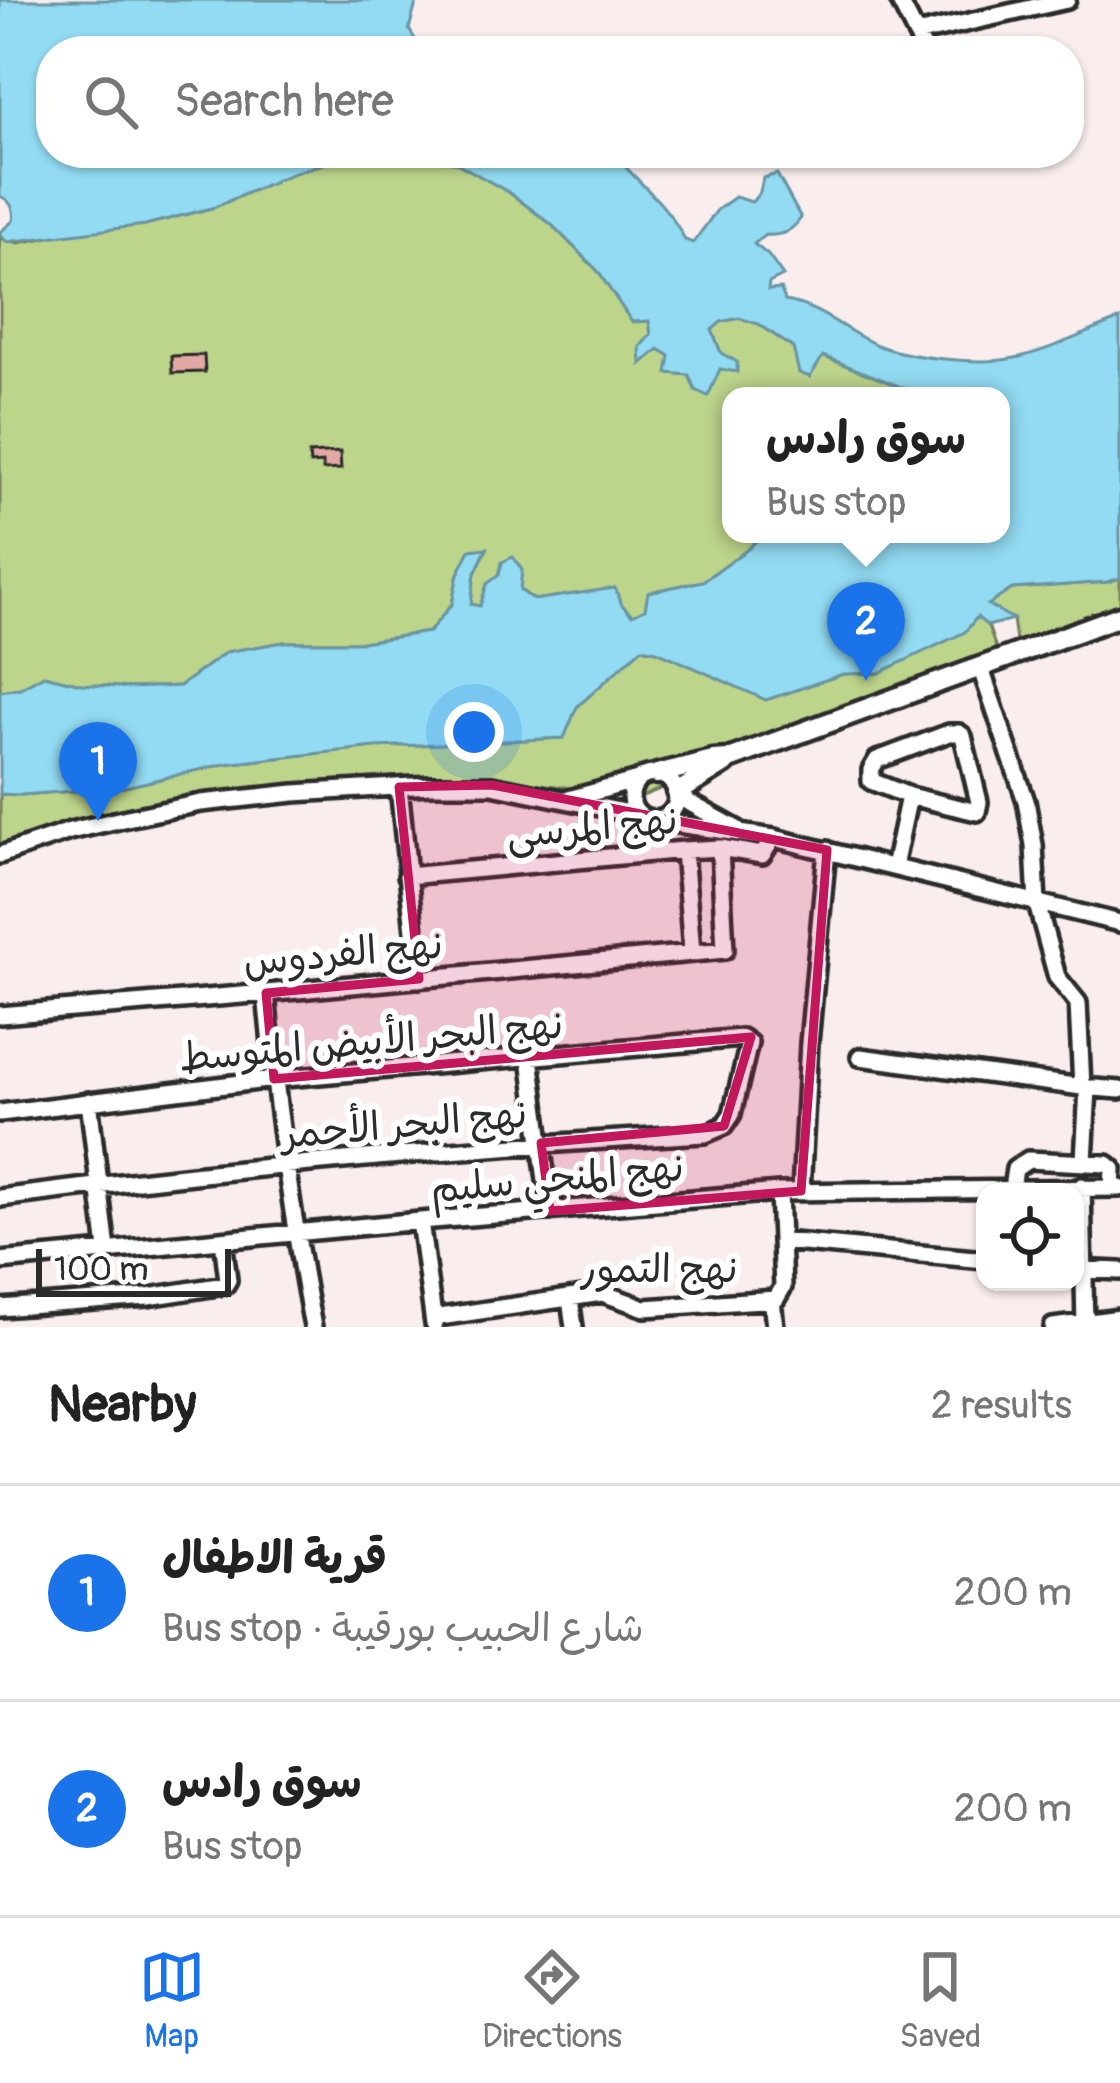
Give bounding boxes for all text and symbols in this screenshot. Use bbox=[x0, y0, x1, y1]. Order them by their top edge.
search box bbox=[36, 36, 1084, 168]
icon: search bbox=[78, 69, 144, 135]
text: Search here bbox=[174, 74, 394, 130]
popup bbox=[722, 387, 1010, 543]
text: سوق رادس bbox=[766, 411, 966, 467]
text: Bus stop bbox=[766, 478, 907, 527]
pin: 2 bbox=[827, 582, 905, 681]
your location bbox=[444, 702, 504, 762]
pin: 1 bbox=[59, 722, 137, 821]
street label: نهج المرسى bbox=[505, 796, 680, 860]
street label: نهج الفردوس bbox=[241, 920, 445, 988]
street label: نهج البحر الأبيض المتوسط bbox=[177, 998, 565, 1084]
street label: نهج البحر الأحمر bbox=[276, 1087, 529, 1161]
street label: نهج المنجي سليم bbox=[428, 1143, 687, 1222]
map controls bbox=[976, 1183, 1084, 1291]
button: locate bbox=[976, 1183, 1084, 1291]
scale bar bbox=[36, 1243, 231, 1296]
street label: نهج التمور bbox=[579, 1245, 738, 1295]
text: 100 m bbox=[54, 1249, 148, 1290]
text: Nearby bbox=[48, 1373, 196, 1437]
text: 2 results bbox=[931, 1381, 1072, 1430]
text: قرية الاطفال bbox=[162, 1531, 387, 1587]
text: 1 bbox=[79, 1568, 95, 1617]
text: 200 m bbox=[954, 1568, 1072, 1617]
text: Bus stop · شارع الحبيب بورقيبة bbox=[162, 1604, 644, 1653]
text: سوق رادس bbox=[162, 1755, 362, 1811]
text: 2 bbox=[76, 1784, 98, 1833]
text: 200 m bbox=[954, 1784, 1072, 1833]
text: Bus stop bbox=[162, 1822, 302, 1871]
tab: Map bbox=[139, 1944, 205, 2057]
tab: Directions bbox=[482, 1944, 622, 2057]
tab: Saved bbox=[899, 1944, 981, 2057]

